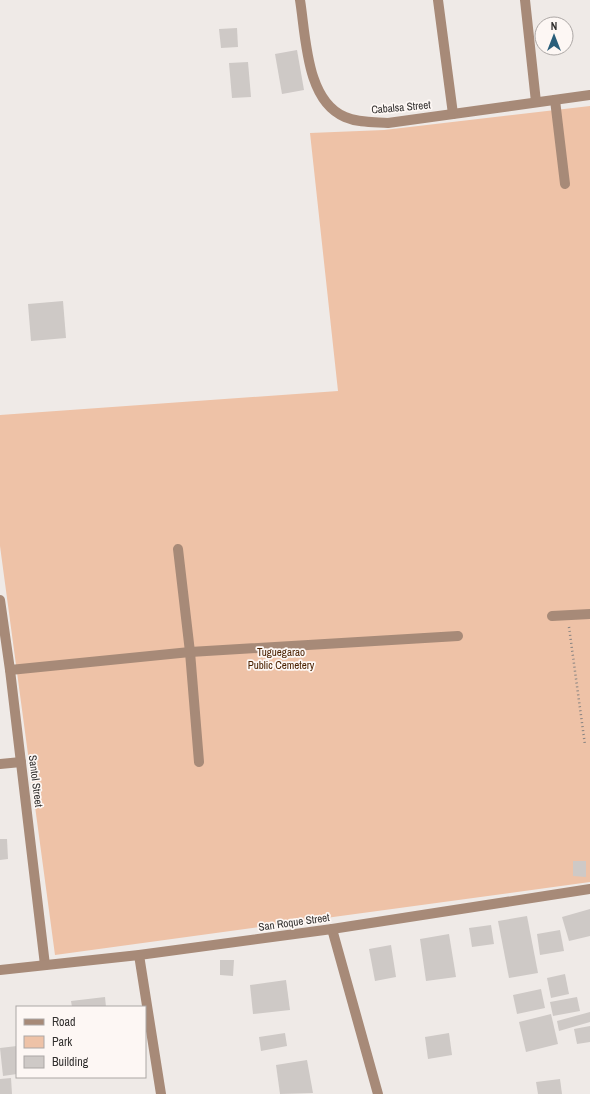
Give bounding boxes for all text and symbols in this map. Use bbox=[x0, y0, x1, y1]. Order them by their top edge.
north arrow bbox=[534, 16, 574, 56]
text: N bbox=[551, 19, 557, 33]
street label: Cabalsa Street bbox=[371, 97, 432, 117]
park label: Tuguegarao Public Cemetery bbox=[248, 645, 315, 672]
street label: Santol Street bbox=[26, 754, 46, 808]
street label: San Roque Street bbox=[258, 910, 331, 934]
legend bbox=[16, 1006, 146, 1078]
text: Road bbox=[52, 1014, 76, 1030]
text: Park bbox=[52, 1034, 72, 1050]
text: Building bbox=[52, 1054, 89, 1070]

